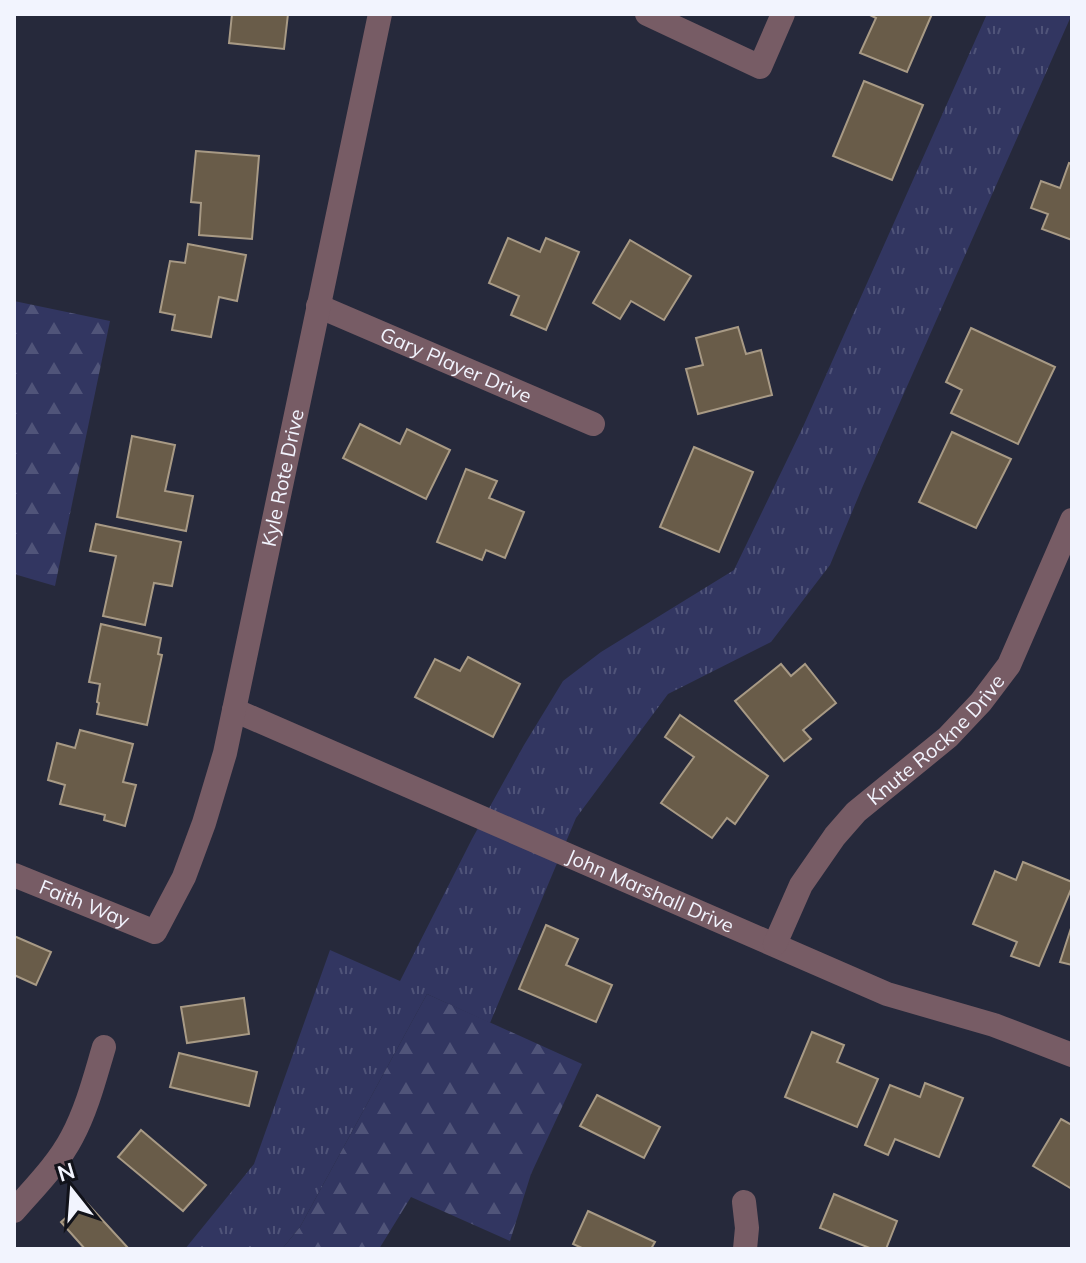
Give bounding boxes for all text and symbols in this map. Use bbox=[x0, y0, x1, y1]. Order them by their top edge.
street label: Gary Player Drive bbox=[377, 321, 536, 408]
street label: Kyle Rote Drive bbox=[256, 407, 309, 549]
street label: Knute Rockne Drive bbox=[862, 669, 1010, 810]
street label: John Marshall Drive bbox=[563, 843, 738, 938]
street label: Faith Way bbox=[36, 874, 134, 933]
north arrow bbox=[32, 1151, 112, 1231]
text: N bbox=[54, 1156, 78, 1188]

